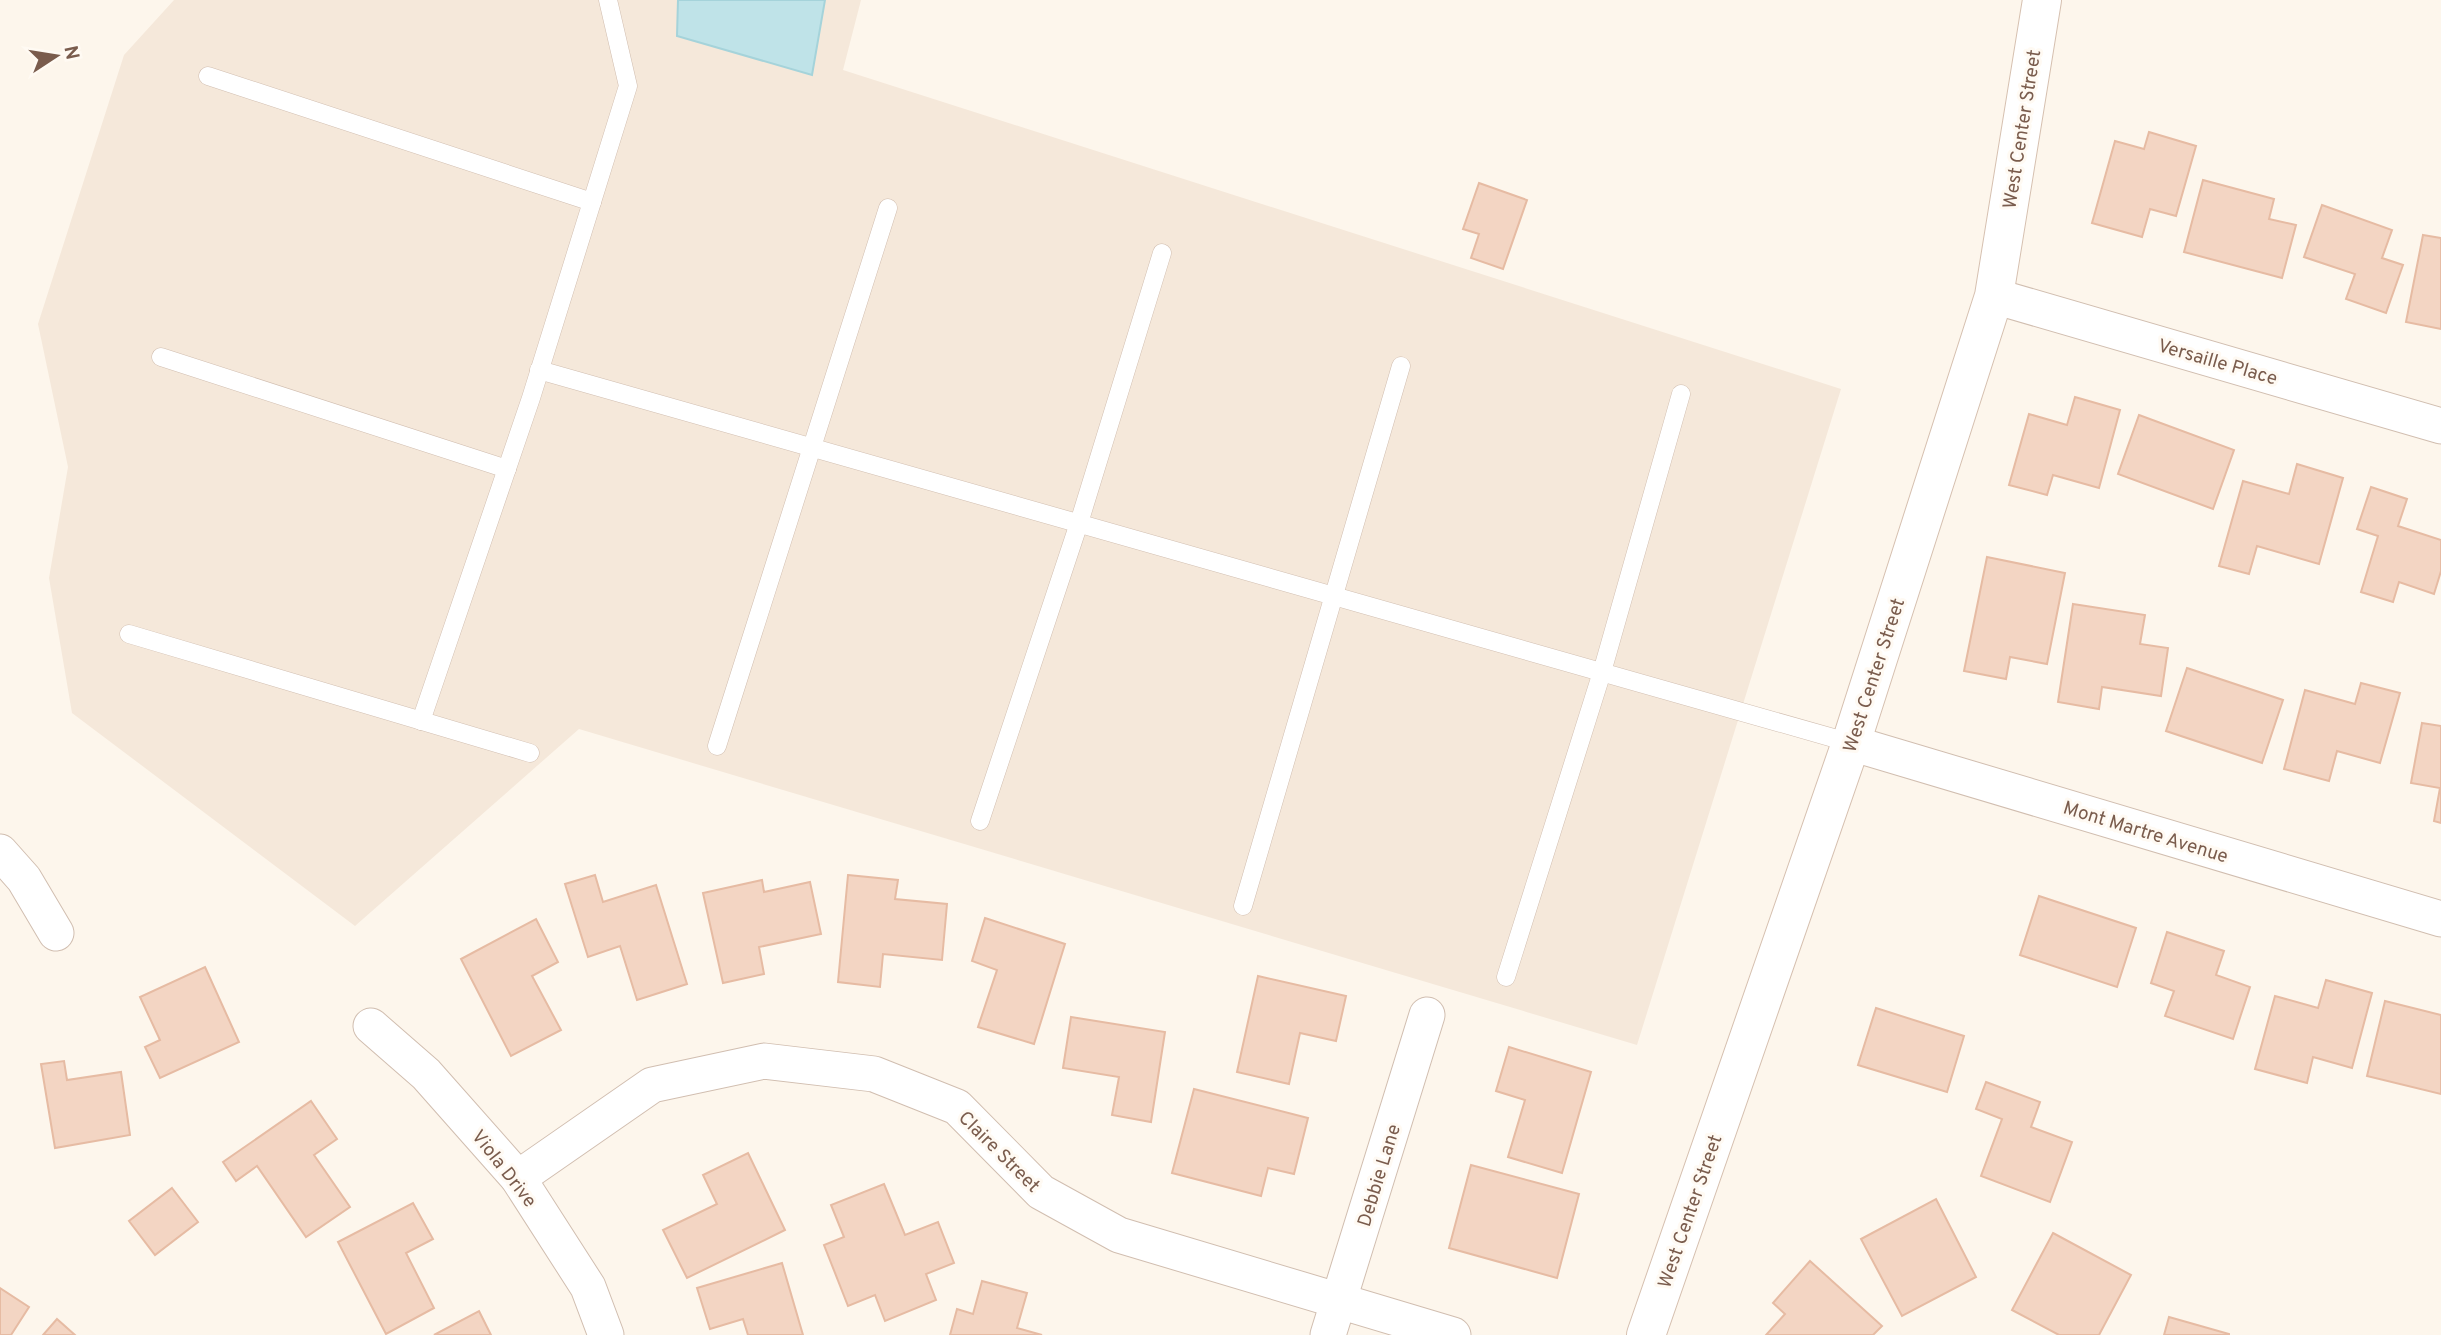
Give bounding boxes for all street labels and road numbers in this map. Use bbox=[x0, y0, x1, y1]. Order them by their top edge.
street label: West Center Street bbox=[1999, 48, 2047, 211]
street label: Versaille Place bbox=[2155, 334, 2280, 391]
street label: West Center Street bbox=[1839, 595, 1911, 756]
street label: Mont Martre Avenue bbox=[2060, 796, 2231, 869]
street label: Claire Street bbox=[953, 1106, 1045, 1198]
street label: Debbie Lane bbox=[1353, 1121, 1407, 1230]
street label: Viola Drive bbox=[466, 1125, 541, 1213]
street label: West Center Street bbox=[1653, 1132, 1728, 1292]

